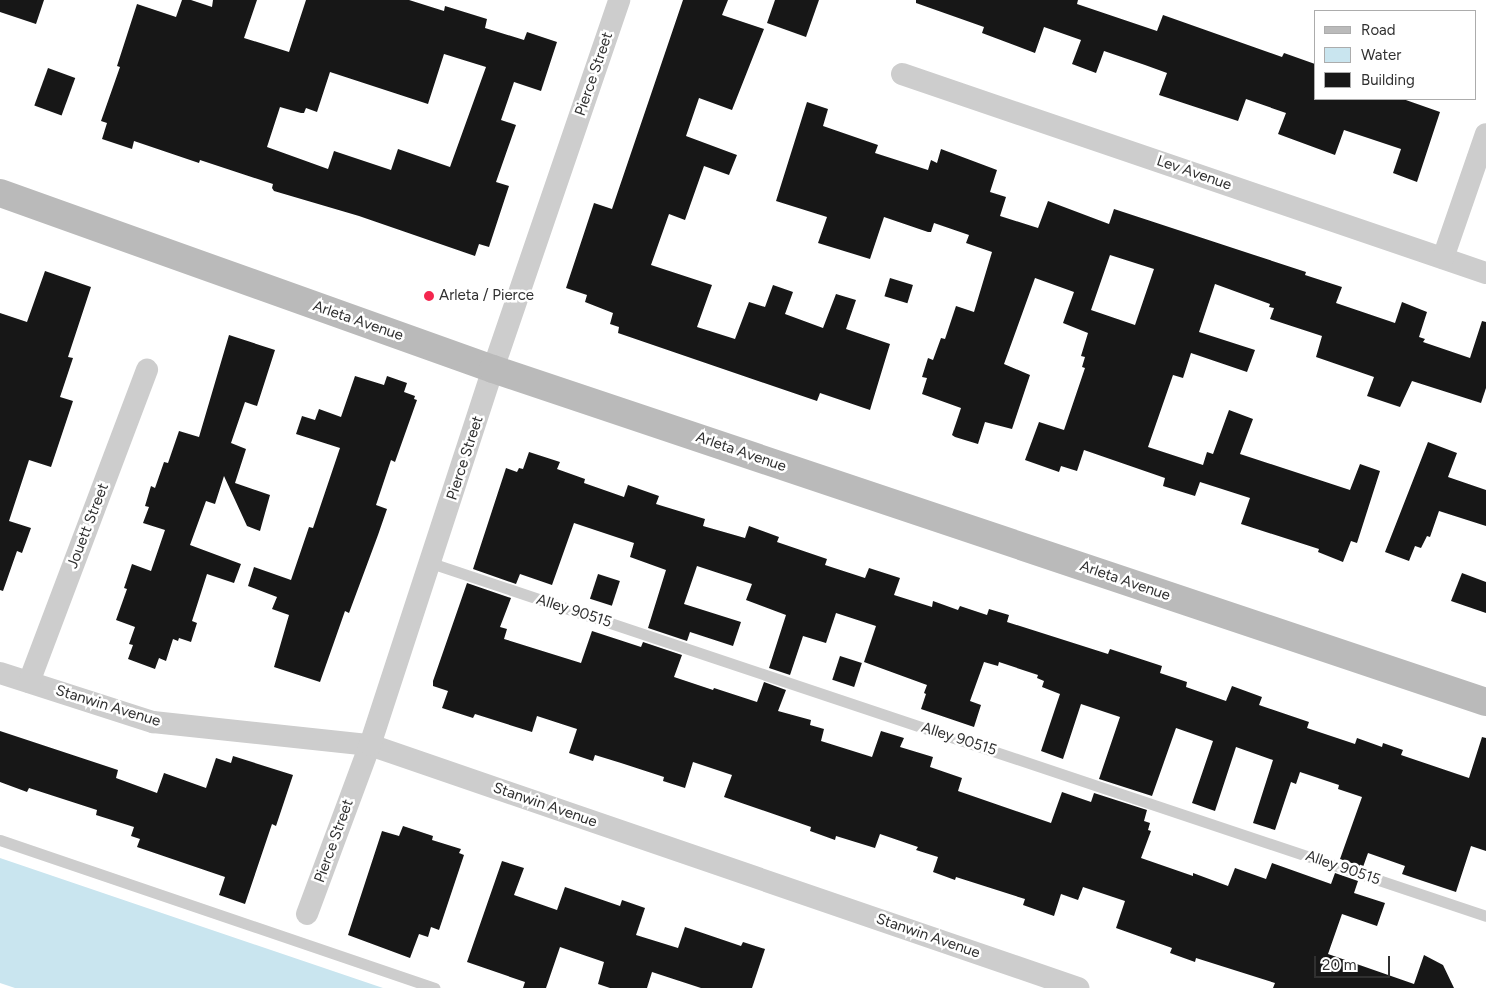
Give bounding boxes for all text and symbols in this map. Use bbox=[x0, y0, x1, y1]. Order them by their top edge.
legend bbox=[1314, 10, 1476, 100]
text: Road bbox=[1361, 21, 1396, 39]
street label: Pierce Street bbox=[571, 30, 617, 118]
text: Water bbox=[1361, 46, 1401, 64]
text: Building bbox=[1361, 71, 1415, 89]
street label: Lev Avenue bbox=[1154, 152, 1234, 194]
place label: Arleta / Pierce bbox=[439, 287, 534, 305]
marker: Arleta / Pierce bbox=[423, 290, 435, 302]
street label: Arleta Avenue bbox=[310, 297, 406, 345]
street label: Pierce Street bbox=[443, 414, 487, 502]
street label: Arleta Avenue bbox=[693, 428, 789, 476]
street label: Jouett Street bbox=[63, 481, 113, 571]
street label: Arleta Avenue bbox=[1077, 557, 1173, 605]
street label: Alley 90515 bbox=[534, 590, 614, 632]
street label: Stanwin Avenue bbox=[53, 681, 163, 731]
street label: Alley 90515 bbox=[919, 718, 999, 760]
street label: Stanwin Avenue bbox=[491, 779, 599, 831]
street label: Pierce Street bbox=[311, 797, 357, 885]
street label: Alley 90515 bbox=[1303, 847, 1383, 889]
street label: Stanwin Avenue bbox=[874, 910, 982, 962]
scale bar bbox=[1316, 946, 1392, 978]
text: 20 m bbox=[1322, 956, 1356, 974]

